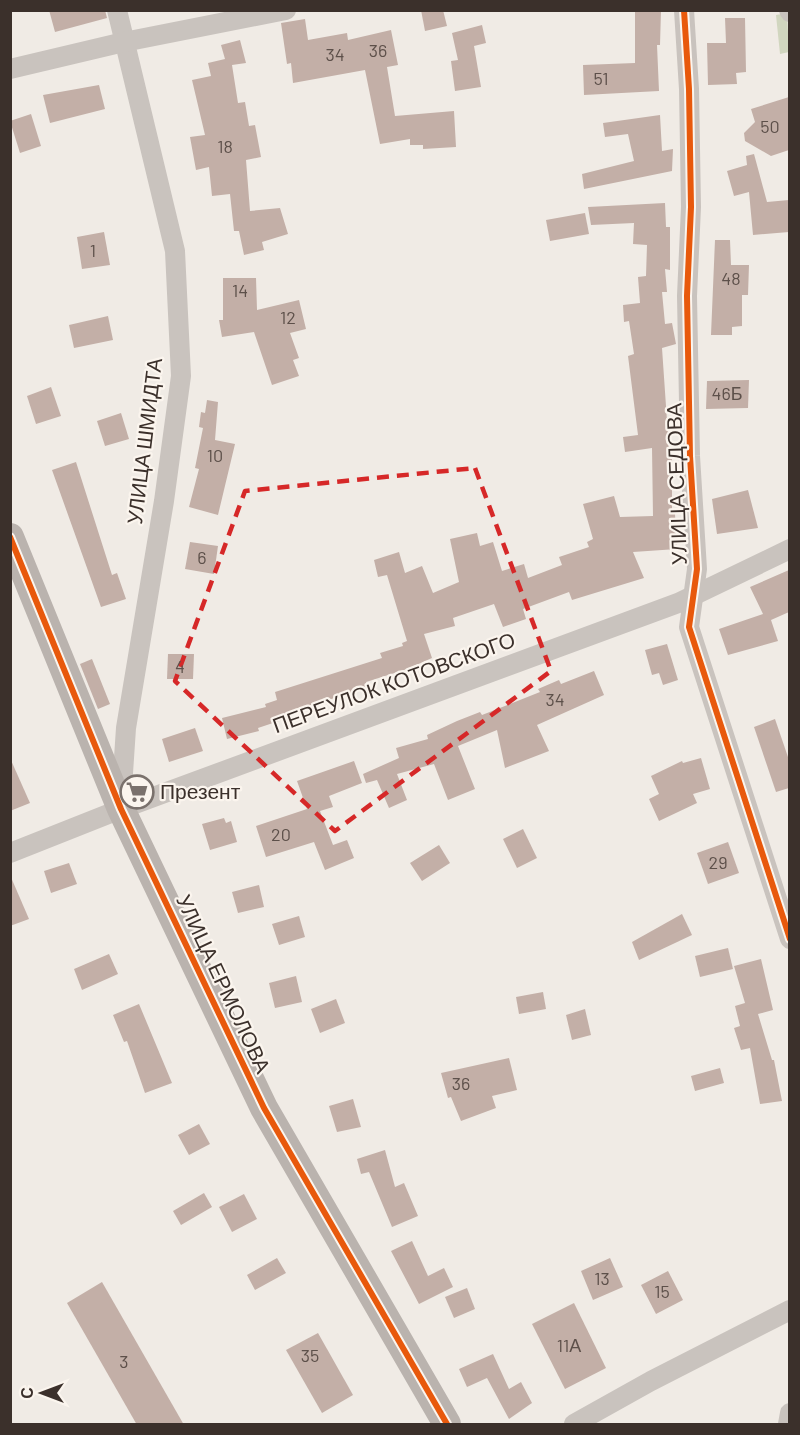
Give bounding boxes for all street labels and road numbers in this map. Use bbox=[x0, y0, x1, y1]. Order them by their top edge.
street label: УЛИЦА ШМИДТА bbox=[121, 356, 166, 525]
street label: УЛИЦА СЕДОВА bbox=[660, 403, 691, 566]
street label: ПЕРЕУЛОК КОТОВСКОГО bbox=[269, 626, 518, 737]
street label: УЛИЦА ЕРМОЛОВА bbox=[172, 890, 277, 1077]

